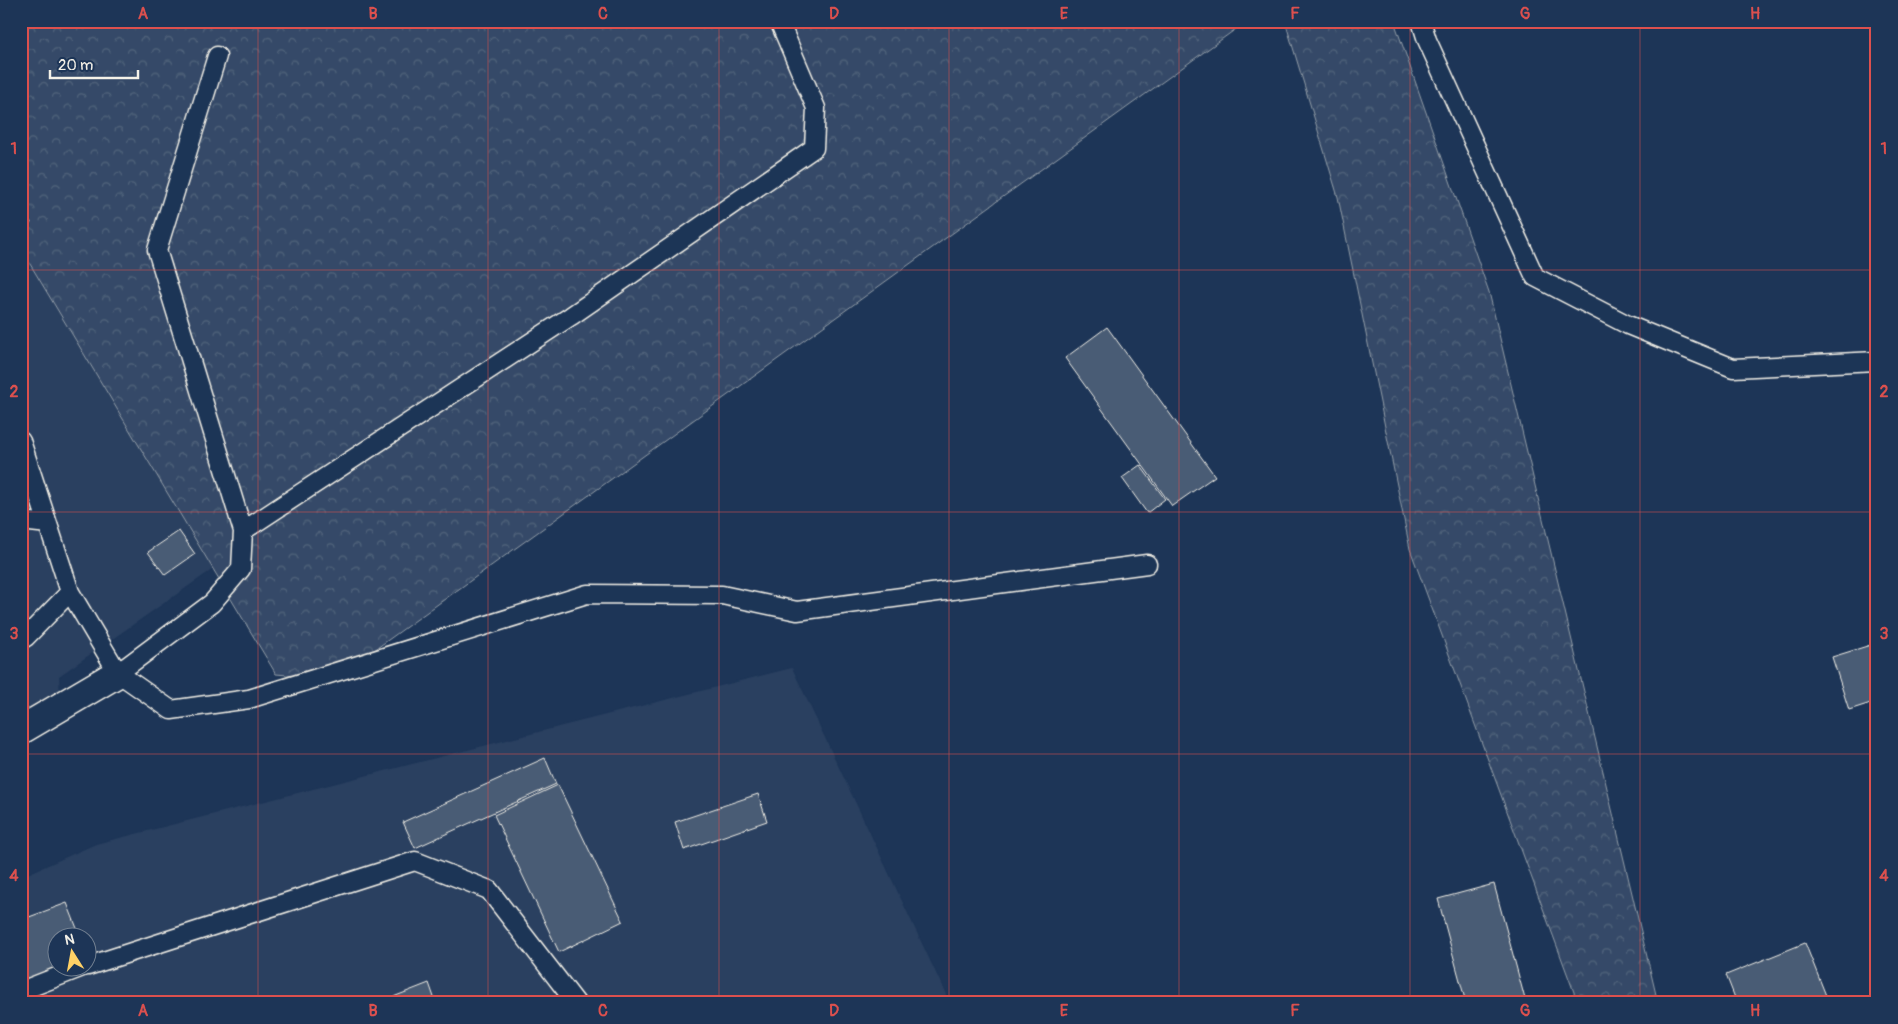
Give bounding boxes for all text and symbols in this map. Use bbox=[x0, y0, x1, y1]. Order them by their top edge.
text: A bbox=[138, 4, 149, 24]
text: B bbox=[368, 4, 378, 24]
text: C bbox=[598, 4, 608, 24]
text: D bbox=[829, 4, 839, 24]
text: E bbox=[1060, 4, 1069, 24]
text: F bbox=[1290, 4, 1300, 24]
text: G bbox=[1520, 4, 1531, 24]
text: H bbox=[1750, 4, 1760, 24]
scale bar bbox=[50, 48, 138, 80]
text: 20 m bbox=[58, 56, 93, 75]
text: 1 bbox=[11, 139, 17, 159]
text: 1 bbox=[1881, 139, 1887, 159]
text: 2 bbox=[10, 382, 19, 402]
text: 2 bbox=[1880, 382, 1889, 402]
text: 3 bbox=[10, 624, 19, 644]
text: 3 bbox=[1880, 624, 1889, 644]
text: 4 bbox=[9, 866, 19, 886]
text: 4 bbox=[1879, 866, 1889, 886]
north arrow bbox=[48, 926, 98, 976]
text: N bbox=[63, 930, 76, 949]
text: A bbox=[138, 1001, 149, 1021]
text: B bbox=[368, 1001, 378, 1021]
text: C bbox=[598, 1001, 608, 1021]
text: D bbox=[829, 1001, 839, 1021]
text: E bbox=[1060, 1001, 1069, 1021]
text: F bbox=[1290, 1001, 1300, 1021]
text: G bbox=[1520, 1001, 1531, 1021]
text: H bbox=[1750, 1001, 1760, 1021]

